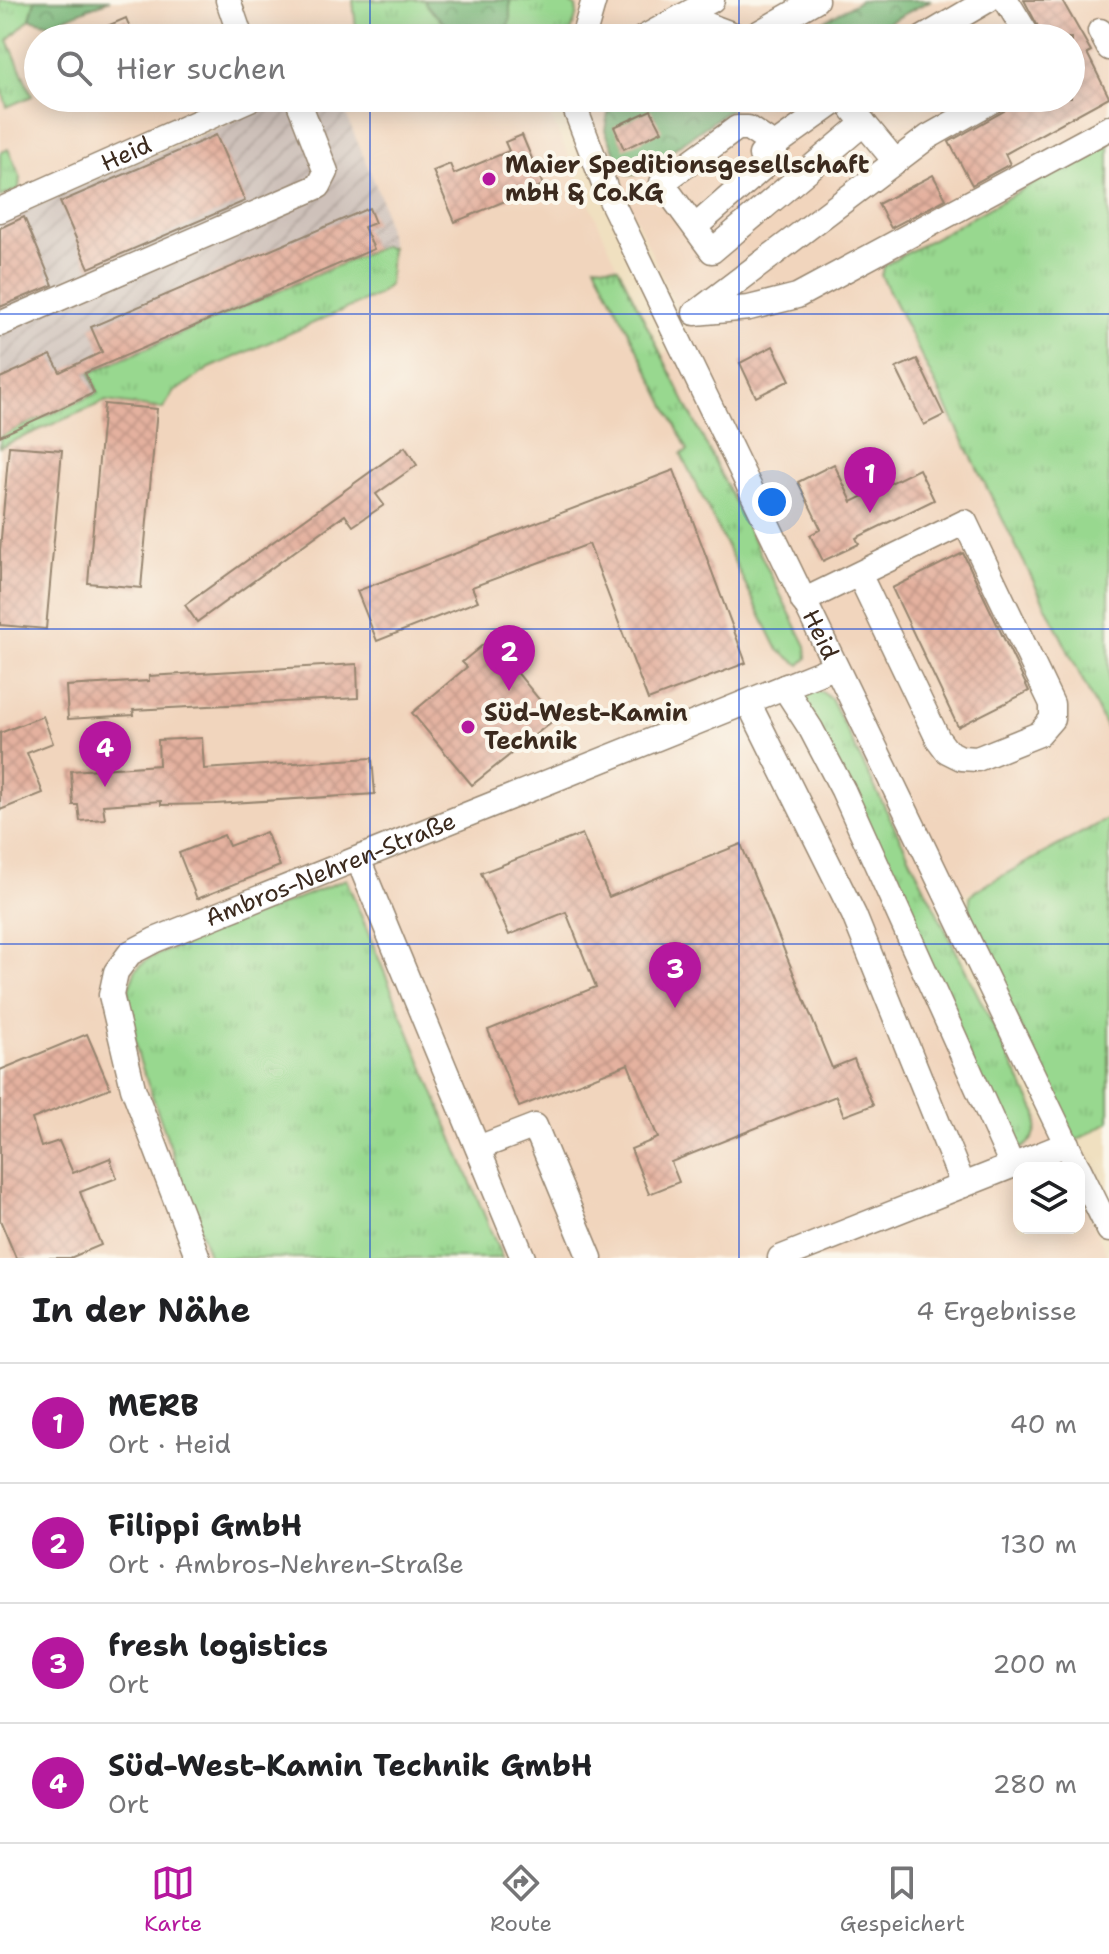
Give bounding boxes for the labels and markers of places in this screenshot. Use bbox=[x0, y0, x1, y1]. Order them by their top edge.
place label: Maier Speditionsgesellschaft mbH & Co.KG bbox=[505, 149, 870, 209]
marker: Maier Speditionsgesellschaft mbH & Co.KG bbox=[480, 170, 498, 188]
pin: 1 bbox=[844, 447, 896, 513]
pin: 2 bbox=[483, 625, 535, 691]
place label: Süd-West-Kamin Technik bbox=[484, 697, 688, 757]
marker: Süd-West-Kamin Technik bbox=[459, 718, 477, 736]
pin: 4 bbox=[79, 721, 131, 787]
pin: 3 bbox=[649, 942, 701, 1008]

